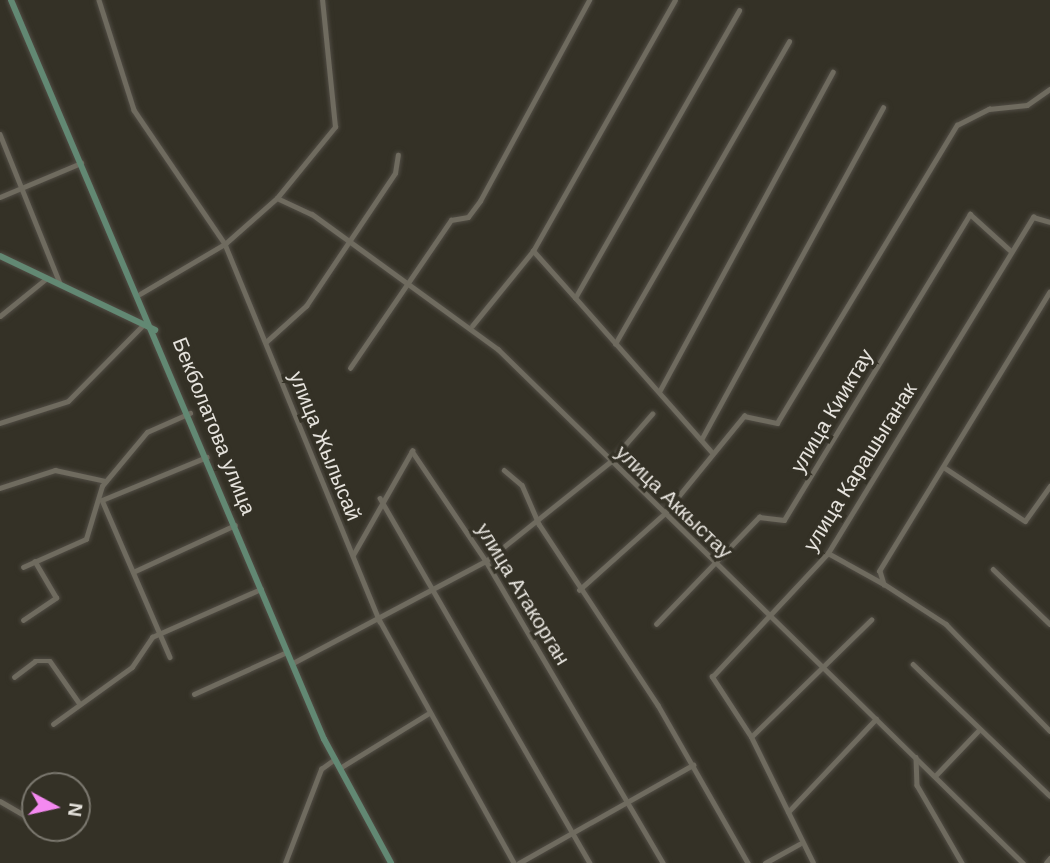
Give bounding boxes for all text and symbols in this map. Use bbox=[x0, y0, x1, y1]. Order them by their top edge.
street label: Бекболатова улица bbox=[167, 334, 261, 518]
street label: улица Кииктау bbox=[785, 345, 879, 477]
street label: улица Жылысай bbox=[283, 367, 367, 525]
street label: улица Карашыганак bbox=[798, 378, 922, 556]
street label: улица Аккыстау bbox=[610, 440, 738, 564]
street label: улица Атакорган bbox=[471, 518, 575, 670]
north arrow bbox=[21, 772, 91, 842]
text: N bbox=[64, 801, 87, 818]

